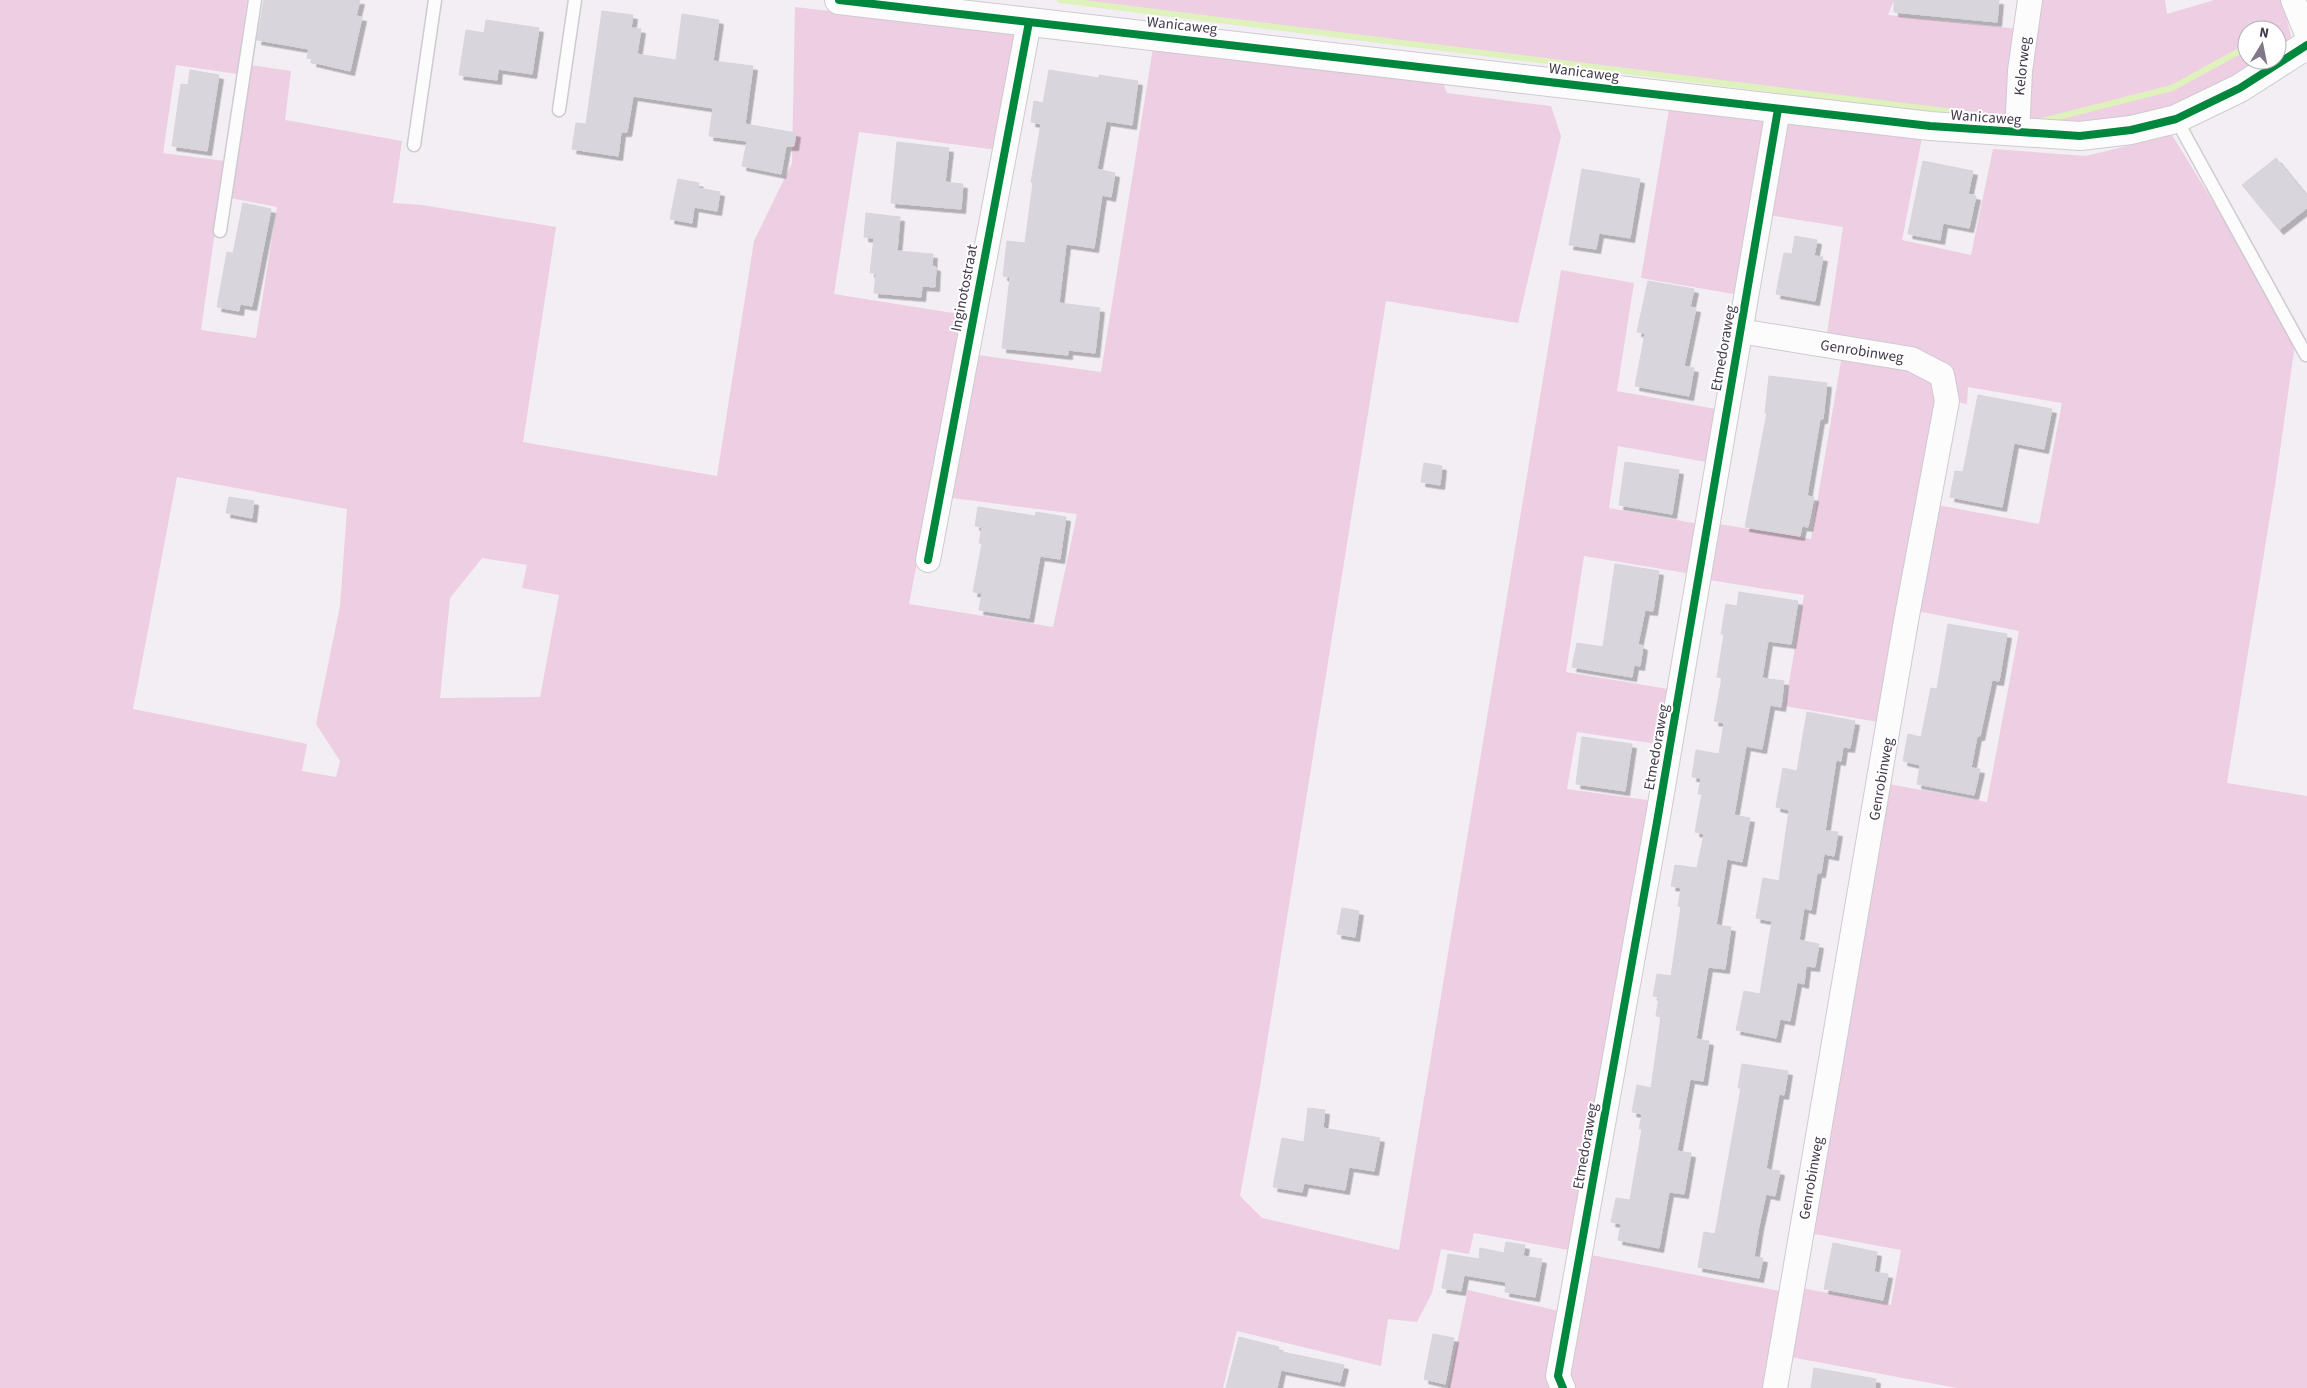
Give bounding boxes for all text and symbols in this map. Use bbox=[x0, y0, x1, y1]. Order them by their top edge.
street label: Wanicaweg bbox=[1146, 11, 1219, 40]
north arrow bbox=[2237, 20, 2287, 70]
text: N bbox=[2258, 23, 2270, 44]
street label: Kelorweg bbox=[2009, 35, 2036, 97]
street label: Wanicaweg bbox=[1548, 58, 1621, 87]
street label: Wanicaweg bbox=[1950, 105, 2022, 130]
street label: Inginotostraat bbox=[946, 243, 983, 333]
street label: Etmedoraweg bbox=[1706, 303, 1741, 393]
street label: Genrobinweg bbox=[1819, 335, 1905, 368]
street label: Etmedoraweg bbox=[1639, 702, 1674, 792]
street label: Genrobinweg bbox=[1864, 736, 1899, 822]
street label: Etmedoraweg bbox=[1568, 1101, 1603, 1191]
street label: Genrobinweg bbox=[1794, 1135, 1829, 1221]

